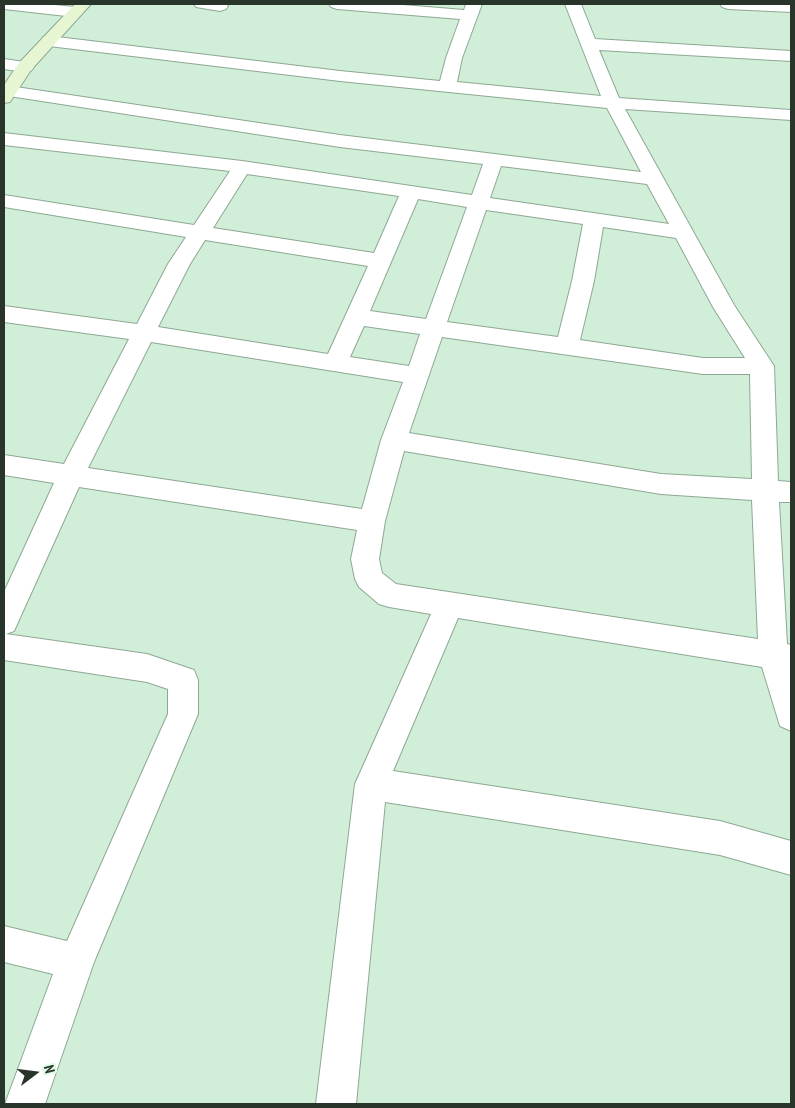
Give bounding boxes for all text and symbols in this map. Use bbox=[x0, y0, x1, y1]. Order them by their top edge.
north arrow bbox=[10, 1048, 60, 1098]
text: N bbox=[40, 1063, 59, 1075]

